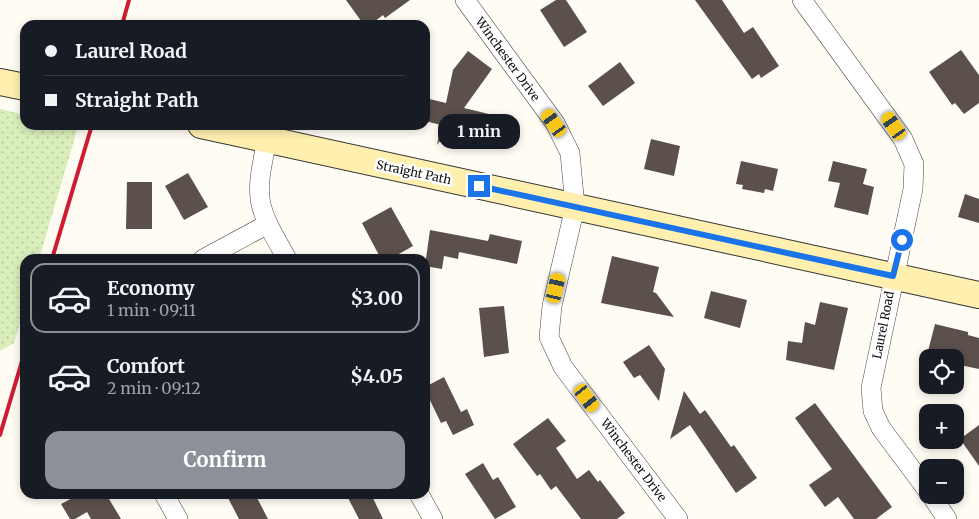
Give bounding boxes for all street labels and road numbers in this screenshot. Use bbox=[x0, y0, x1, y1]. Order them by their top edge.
street label: Winchester Drive bbox=[472, 13, 543, 104]
street label: Straight Path bbox=[375, 157, 453, 187]
street label: Laurel Road bbox=[869, 290, 897, 360]
street label: Winchester Drive bbox=[597, 415, 670, 504]

